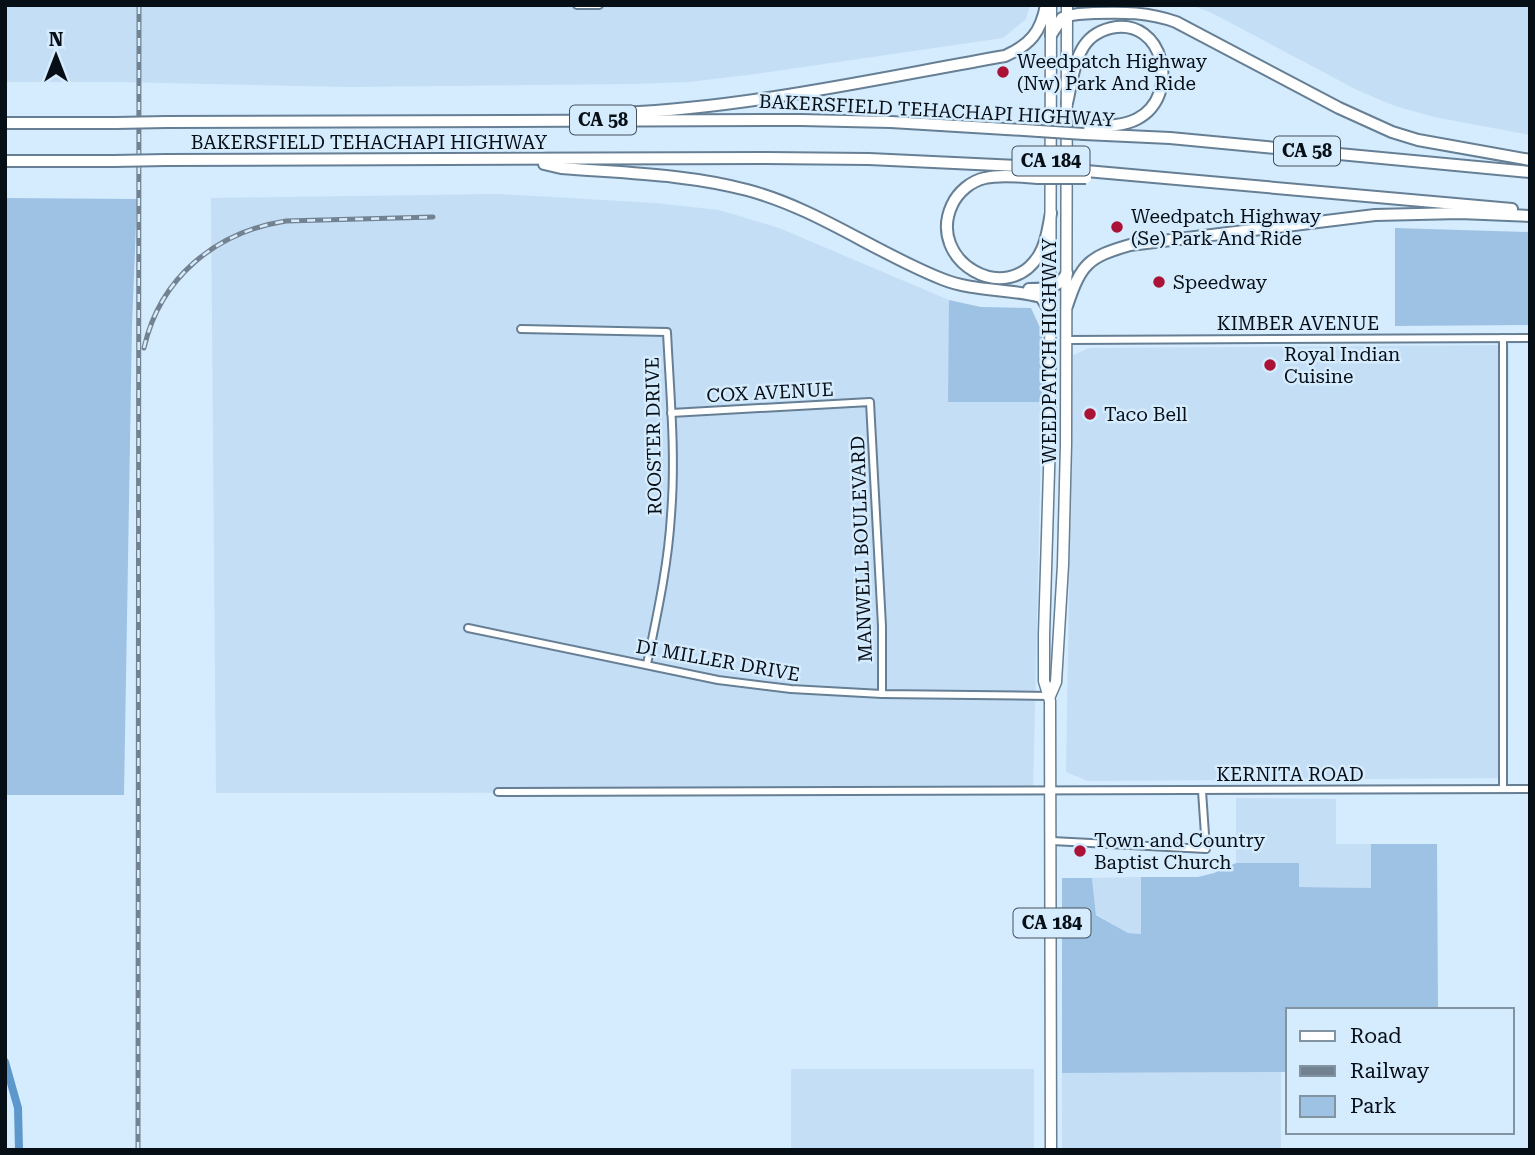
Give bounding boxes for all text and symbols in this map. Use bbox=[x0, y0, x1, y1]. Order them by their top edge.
north arrow bbox=[21, 21, 91, 91]
text: N bbox=[49, 28, 64, 51]
place label: Weedpatch Highway (Nw) Park And Ride bbox=[1017, 50, 1208, 95]
marker: Weedpatch Highway (Nw) Park And Ride bbox=[995, 64, 1011, 80]
street label: BAKERSFIELD TEHACHAPI HIGHWAY bbox=[758, 90, 1116, 131]
road number: CA 58 bbox=[570, 106, 636, 134]
street label: BAKERSFIELD TEHACHAPI HIGHWAY bbox=[191, 131, 547, 154]
road number: CA 58 bbox=[1274, 136, 1340, 166]
road number: CA 184 bbox=[1012, 146, 1090, 176]
place label: Weedpatch Highway (Se) Park And Ride bbox=[1131, 205, 1322, 250]
marker: Weedpatch Highway (Se) Park And Ride bbox=[1109, 219, 1125, 235]
street label: WEEDPATCH HIGHWAY bbox=[1038, 238, 1061, 464]
place label: Speedway bbox=[1173, 271, 1268, 294]
marker: Speedway bbox=[1151, 274, 1167, 290]
street label: KIMBER AVENUE bbox=[1217, 312, 1379, 335]
place label: Royal Indian Cuisine bbox=[1284, 343, 1400, 388]
street label: ROOSTER DRIVE bbox=[641, 357, 666, 515]
marker: Royal Indian Cuisine bbox=[1262, 357, 1278, 373]
street label: COX AVENUE bbox=[706, 378, 834, 407]
place label: Taco Bell bbox=[1104, 403, 1188, 426]
marker: Taco Bell bbox=[1082, 406, 1098, 422]
street label: MANWELL BOULEVARD bbox=[846, 435, 877, 663]
street label: DI MILLER DRIVE bbox=[634, 635, 802, 686]
street label: KERNITA ROAD bbox=[1216, 763, 1364, 786]
place label: Town and Country Baptist Church bbox=[1094, 829, 1266, 874]
marker: Town and Country Baptist Church bbox=[1072, 843, 1088, 859]
road number: CA 184 bbox=[1014, 908, 1090, 938]
legend bbox=[1286, 1008, 1514, 1134]
text: Road bbox=[1350, 1024, 1402, 1048]
text: Railway bbox=[1350, 1059, 1430, 1083]
text: Park bbox=[1350, 1094, 1396, 1118]

